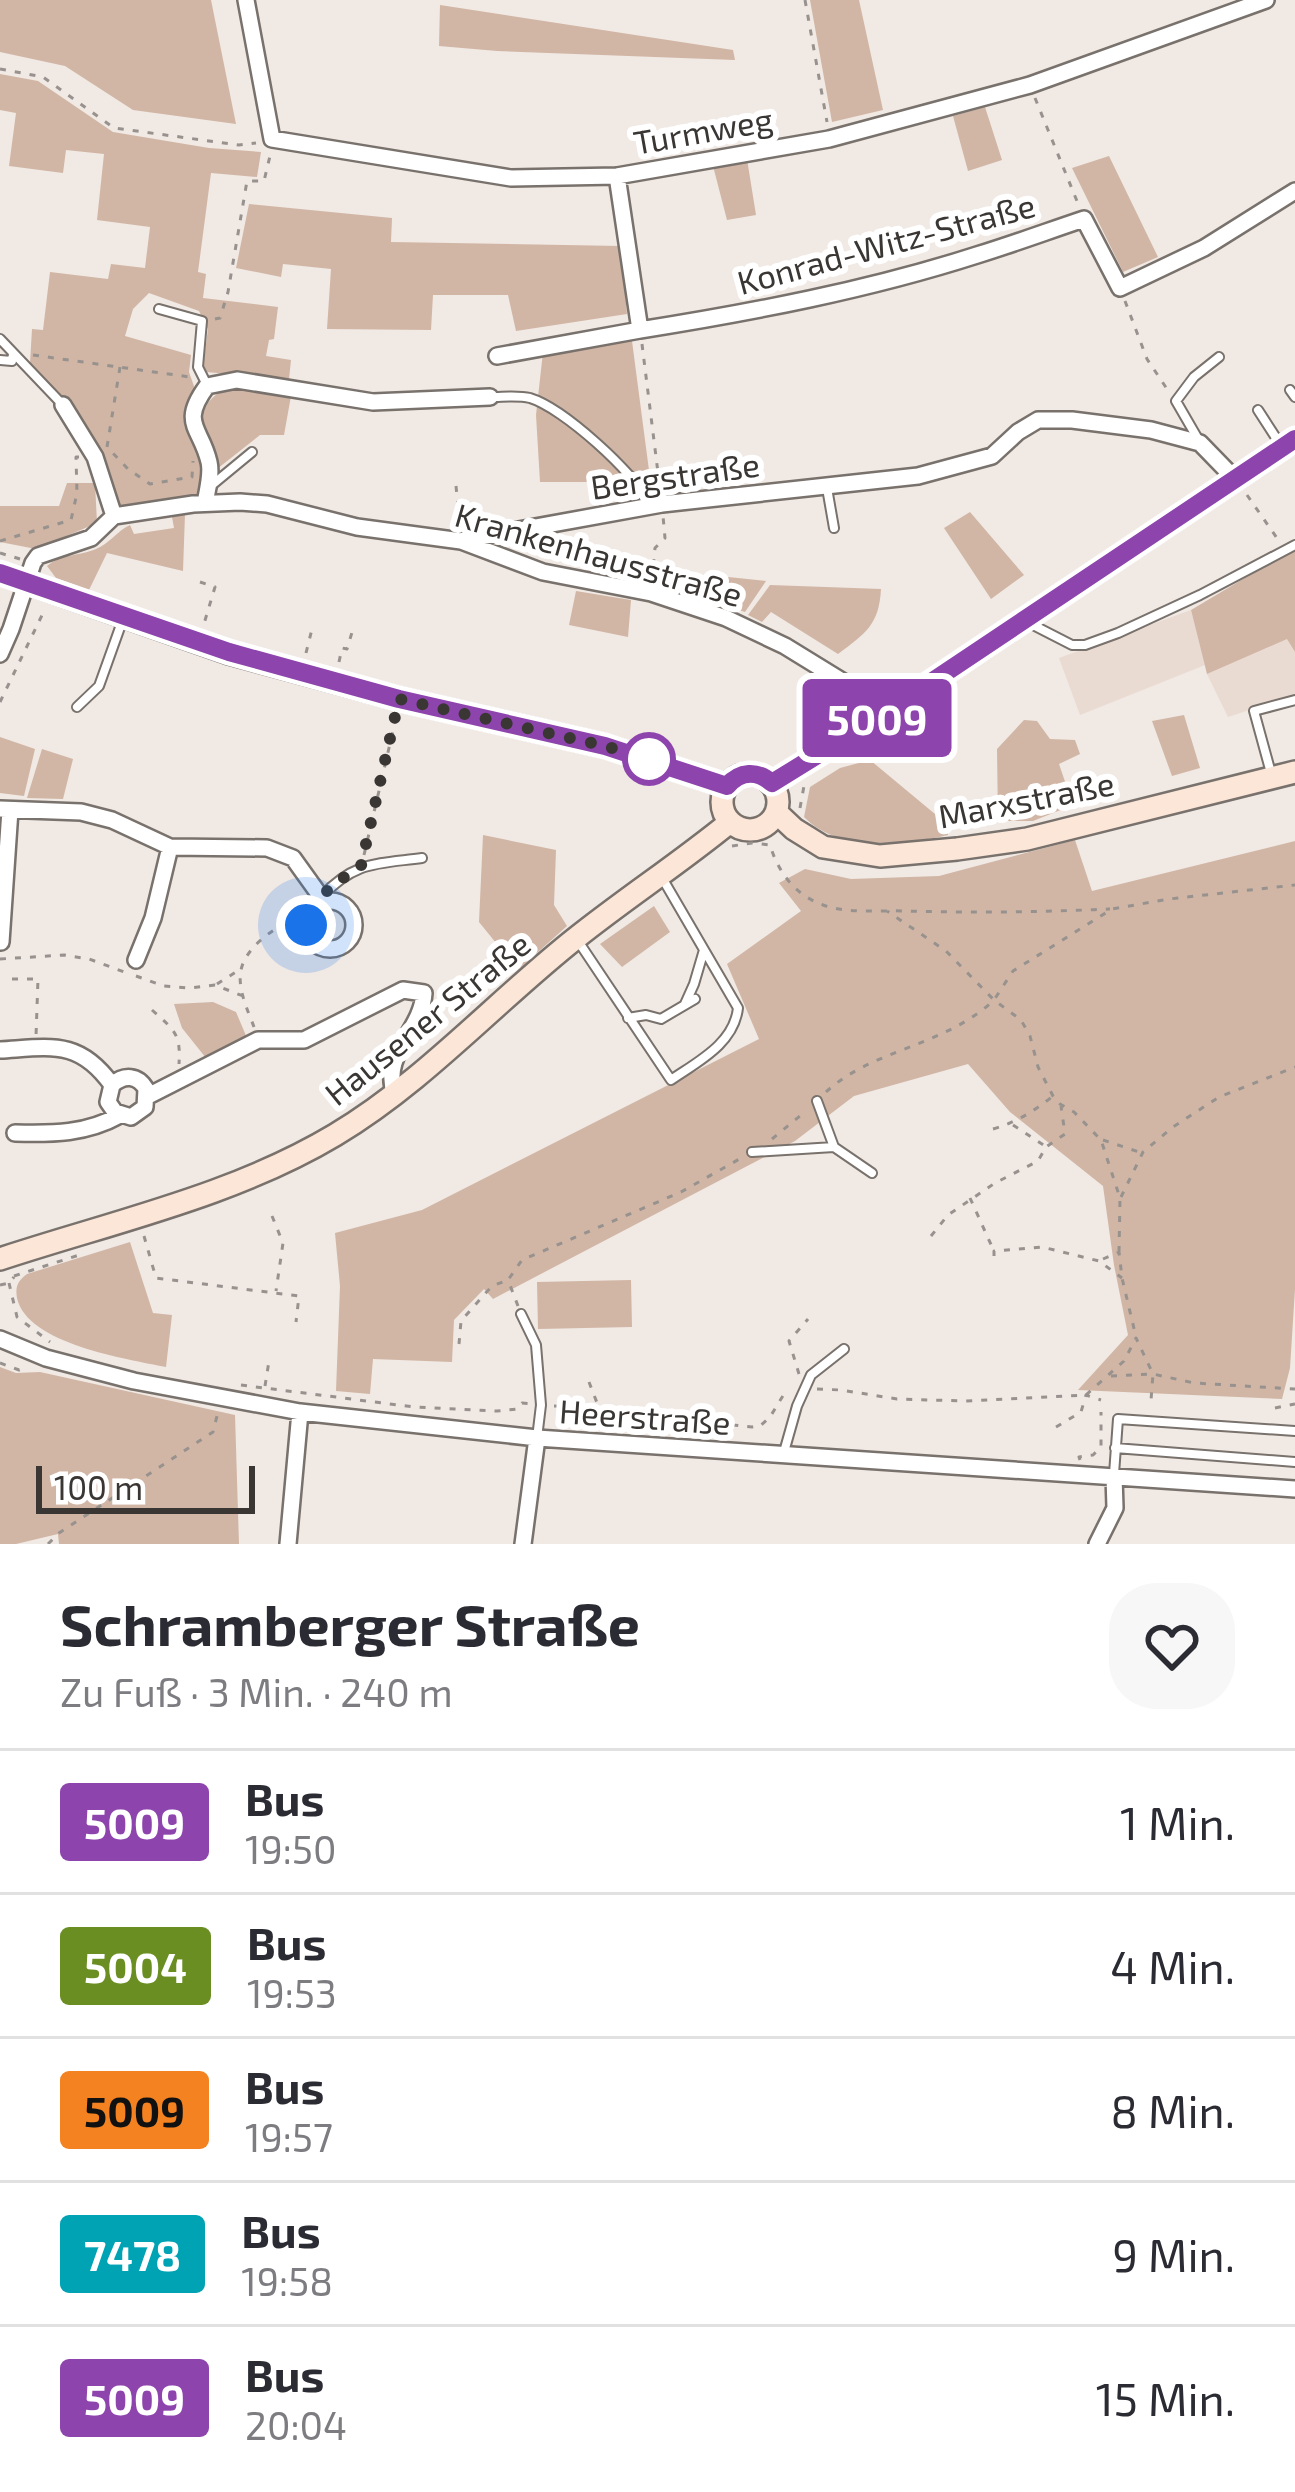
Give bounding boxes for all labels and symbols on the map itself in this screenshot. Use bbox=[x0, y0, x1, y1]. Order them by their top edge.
street label: Turmweg bbox=[630, 98, 776, 162]
street label: Konrad-Witz-Straße bbox=[733, 184, 1039, 302]
street label: Bergstraße bbox=[588, 443, 762, 507]
street label: Krankenhausstraße bbox=[451, 494, 747, 614]
line badge: 5009 bbox=[793, 679, 961, 757]
unlabelled marker bbox=[624, 734, 674, 784]
street label: Marxstraße bbox=[935, 762, 1117, 836]
your location bbox=[276, 895, 336, 955]
street label: Hausener Straße bbox=[316, 923, 538, 1113]
street label: Heerstraße bbox=[558, 1390, 732, 1442]
scale bar bbox=[36, 1460, 255, 1513]

